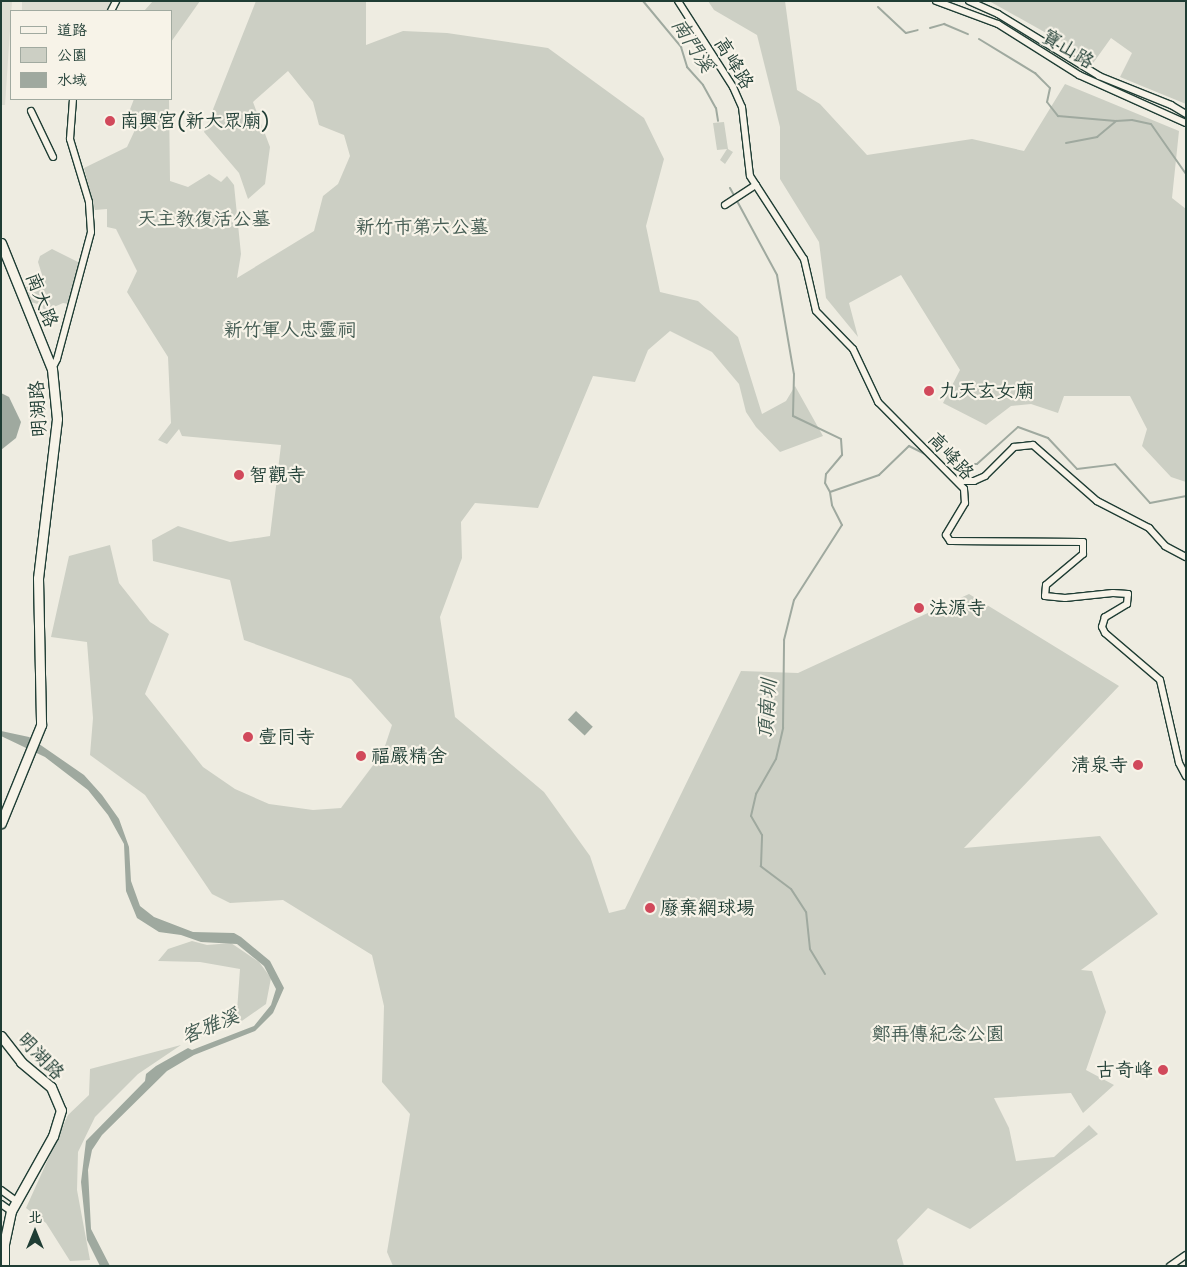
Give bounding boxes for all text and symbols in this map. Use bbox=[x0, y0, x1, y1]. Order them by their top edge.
legend bbox=[10, 10, 172, 100]
water label: 南門溪 bbox=[667, 13, 719, 77]
text: 道路 bbox=[57, 20, 87, 40]
street label: 寶山路 bbox=[1038, 25, 1098, 73]
street label: 高峰路 bbox=[710, 33, 758, 93]
text: 公園 bbox=[57, 45, 87, 65]
text: 水域 bbox=[57, 70, 87, 90]
place label: 南興宮(新大眾廟) bbox=[120, 110, 269, 132]
marker: 南興宮(新大眾廟) bbox=[104, 115, 116, 127]
park label: 天主教復活公墓 bbox=[138, 208, 270, 230]
park label: 新竹市第六公墓 bbox=[356, 216, 488, 238]
street label: 南大路 bbox=[21, 269, 63, 331]
park label: 新竹軍人忠靈祠 bbox=[224, 319, 356, 341]
street label: 明湖路 bbox=[25, 380, 51, 438]
place label: 九天玄女廟 bbox=[939, 380, 1034, 402]
marker: 九天玄女廟 bbox=[923, 385, 935, 397]
street label: 高峰路 bbox=[923, 427, 979, 485]
place label: 智觀寺 bbox=[249, 464, 306, 486]
marker: 智觀寺 bbox=[233, 469, 245, 481]
place label: 法源寺 bbox=[929, 597, 986, 619]
marker: 法源寺 bbox=[913, 602, 925, 614]
water label: 頂南圳 bbox=[753, 678, 781, 740]
place label: 壹同寺 bbox=[258, 726, 315, 748]
marker: 壹同寺 bbox=[242, 731, 254, 743]
place label: 福嚴精舍 bbox=[371, 745, 447, 767]
marker: 福嚴精舍 bbox=[355, 750, 367, 762]
place label: 清泉寺 bbox=[1071, 754, 1128, 776]
marker: 清泉寺 bbox=[1132, 759, 1144, 771]
place label: 廢棄網球場 bbox=[660, 897, 755, 919]
marker: 廢棄網球場 bbox=[644, 902, 656, 914]
water label: 客雅溪 bbox=[178, 1004, 242, 1048]
park label: 鄭再傳紀念公園 bbox=[872, 1023, 1004, 1045]
street label: 明湖路 bbox=[13, 1028, 69, 1084]
place label: 古奇峰 bbox=[1096, 1059, 1153, 1081]
marker: 古奇峰 bbox=[1157, 1064, 1169, 1076]
north arrow bbox=[10, 1207, 60, 1257]
text: 北 bbox=[28, 1208, 42, 1226]

